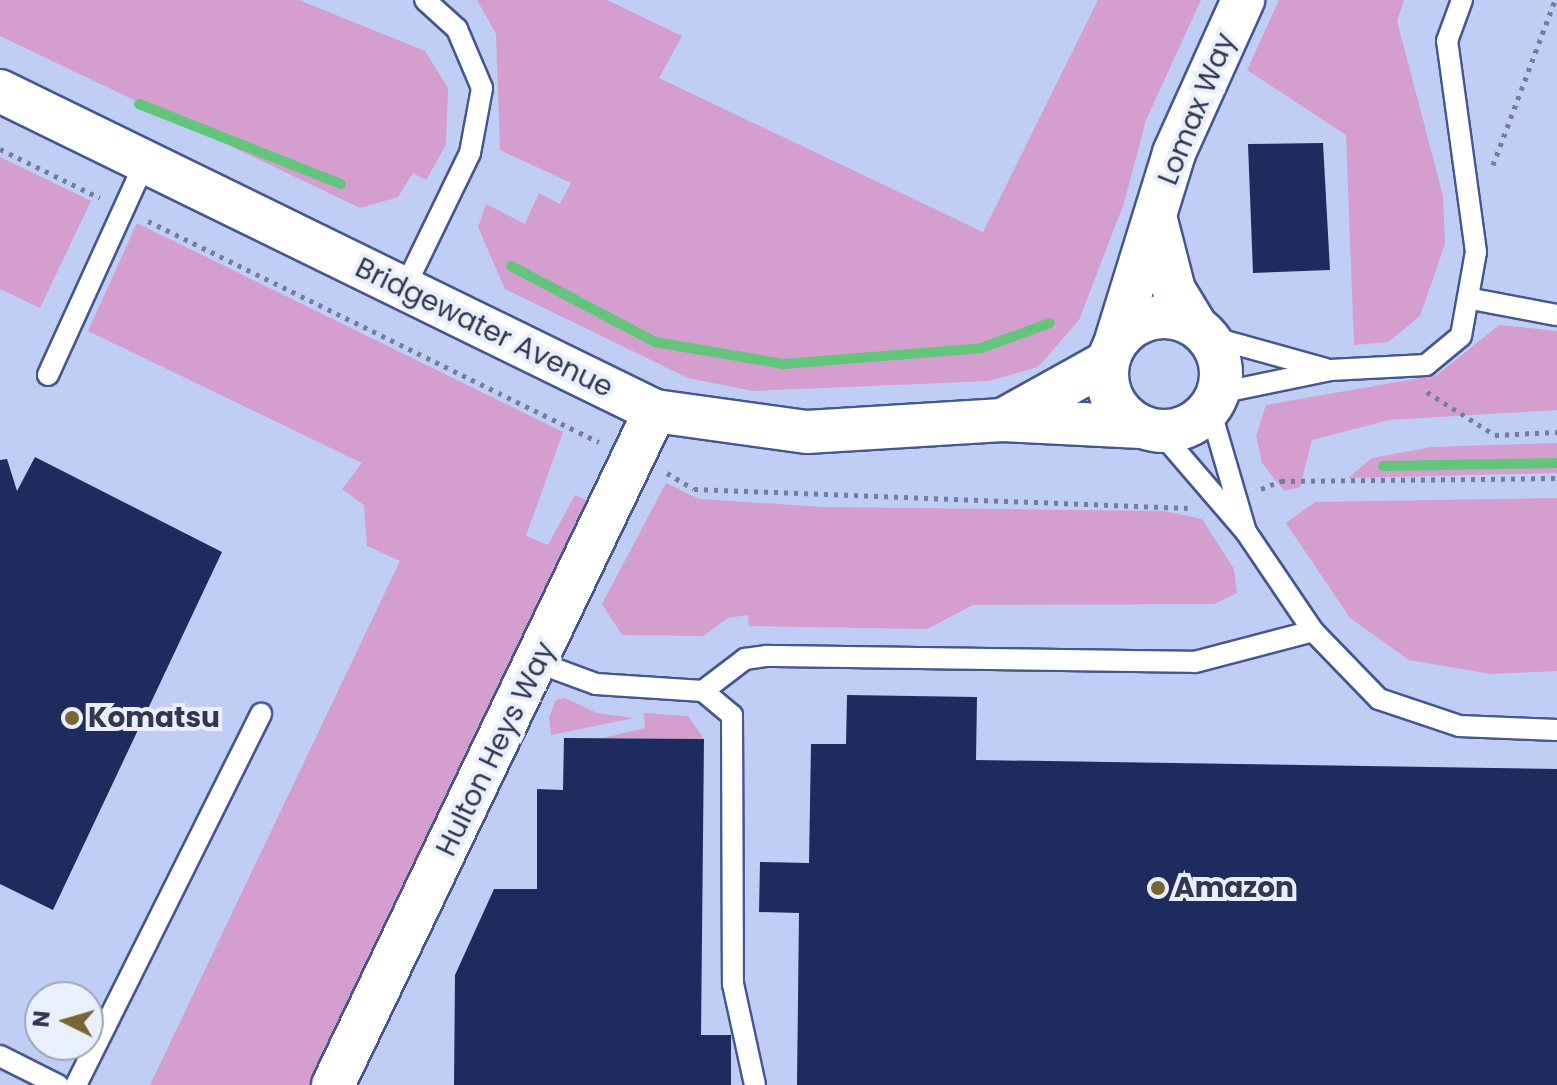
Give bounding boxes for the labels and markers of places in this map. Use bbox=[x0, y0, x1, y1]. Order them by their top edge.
place label: Komatsu bbox=[88, 701, 220, 735]
marker: Komatsu bbox=[63, 709, 81, 727]
place label: Amazon bbox=[1174, 871, 1294, 905]
marker: Amazon bbox=[1149, 879, 1167, 897]

